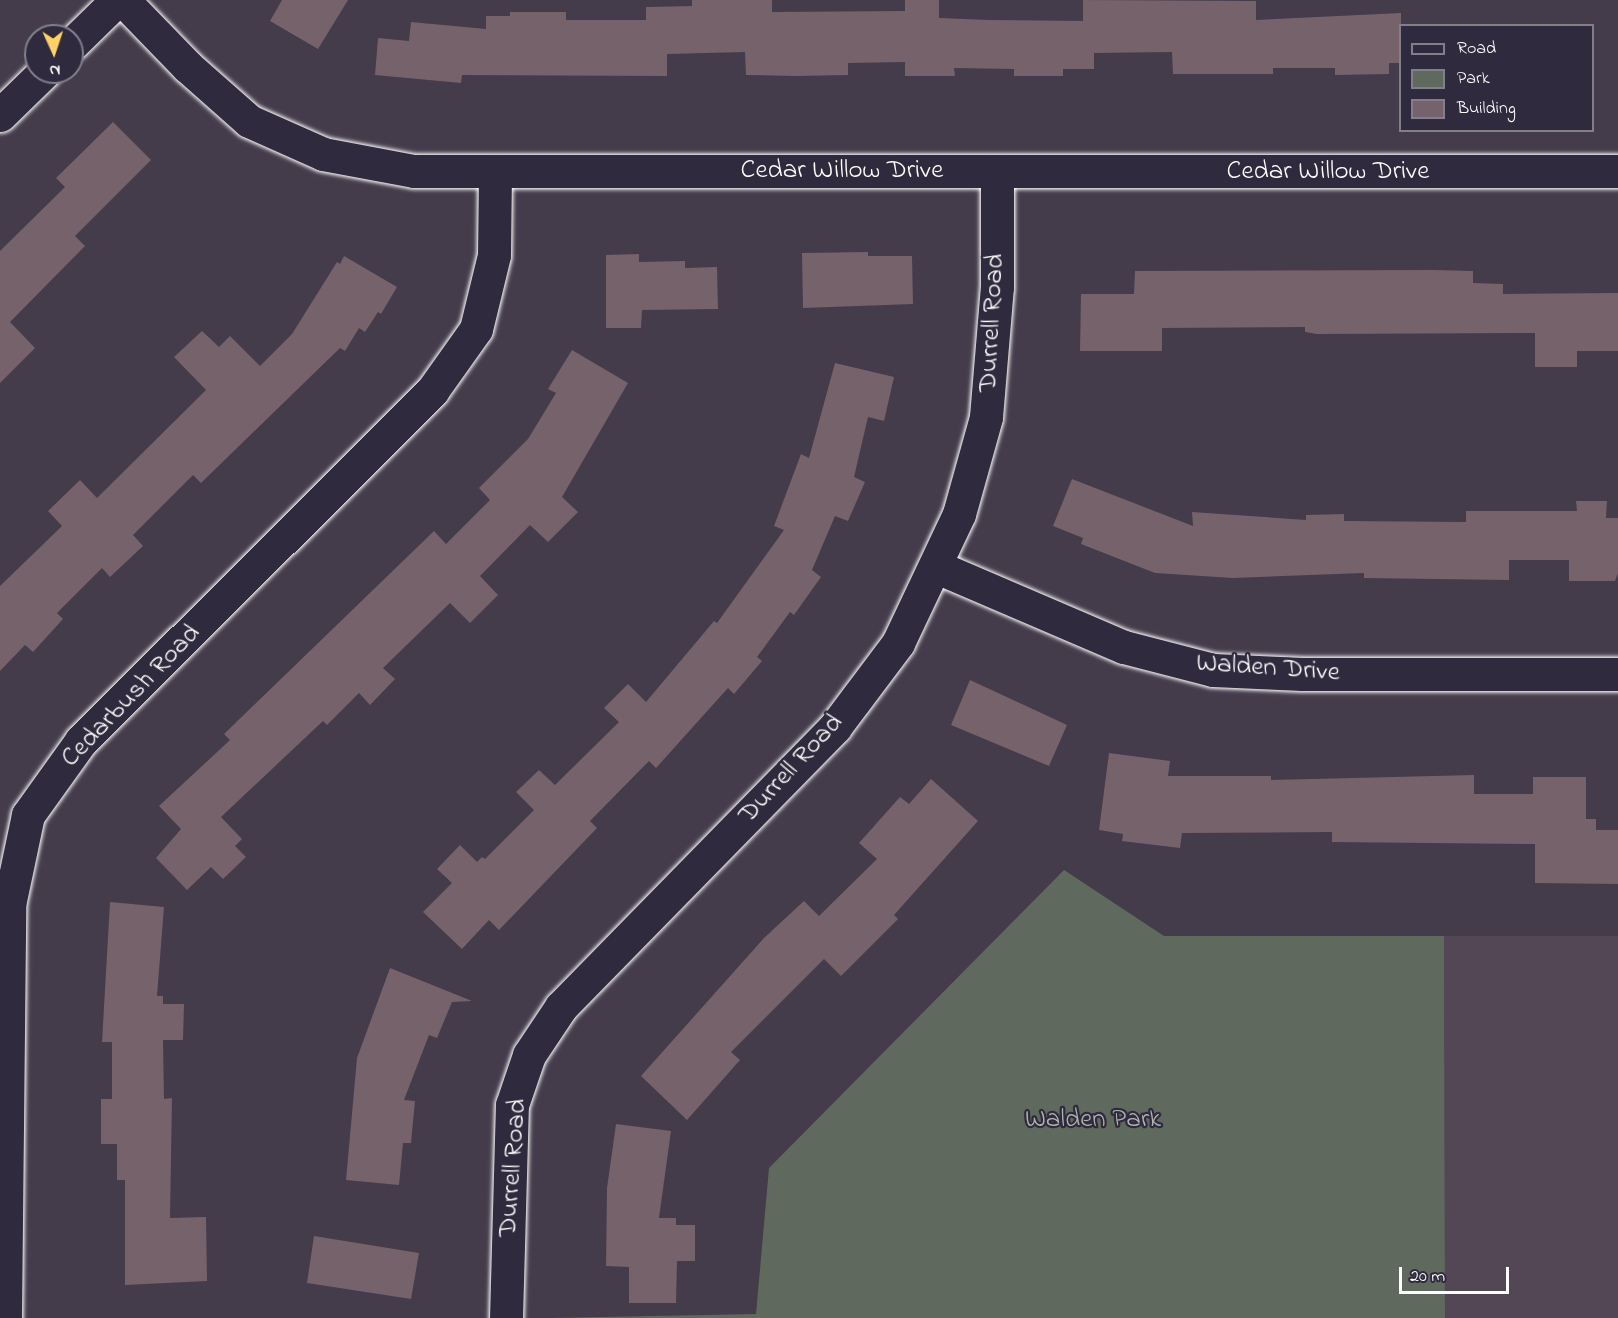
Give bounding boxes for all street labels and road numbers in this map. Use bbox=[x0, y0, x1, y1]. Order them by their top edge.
street label: Cedar Willow Drive bbox=[741, 155, 943, 187]
street label: Cedar Willow Drive bbox=[1227, 156, 1429, 188]
street label: Durrell Road bbox=[972, 253, 1012, 393]
street label: Cedarbush Road bbox=[54, 618, 208, 774]
street label: Walden Drive bbox=[1195, 647, 1341, 689]
street label: Durrell Road bbox=[732, 707, 850, 831]
street label: Durrell Road bbox=[492, 1098, 534, 1238]

